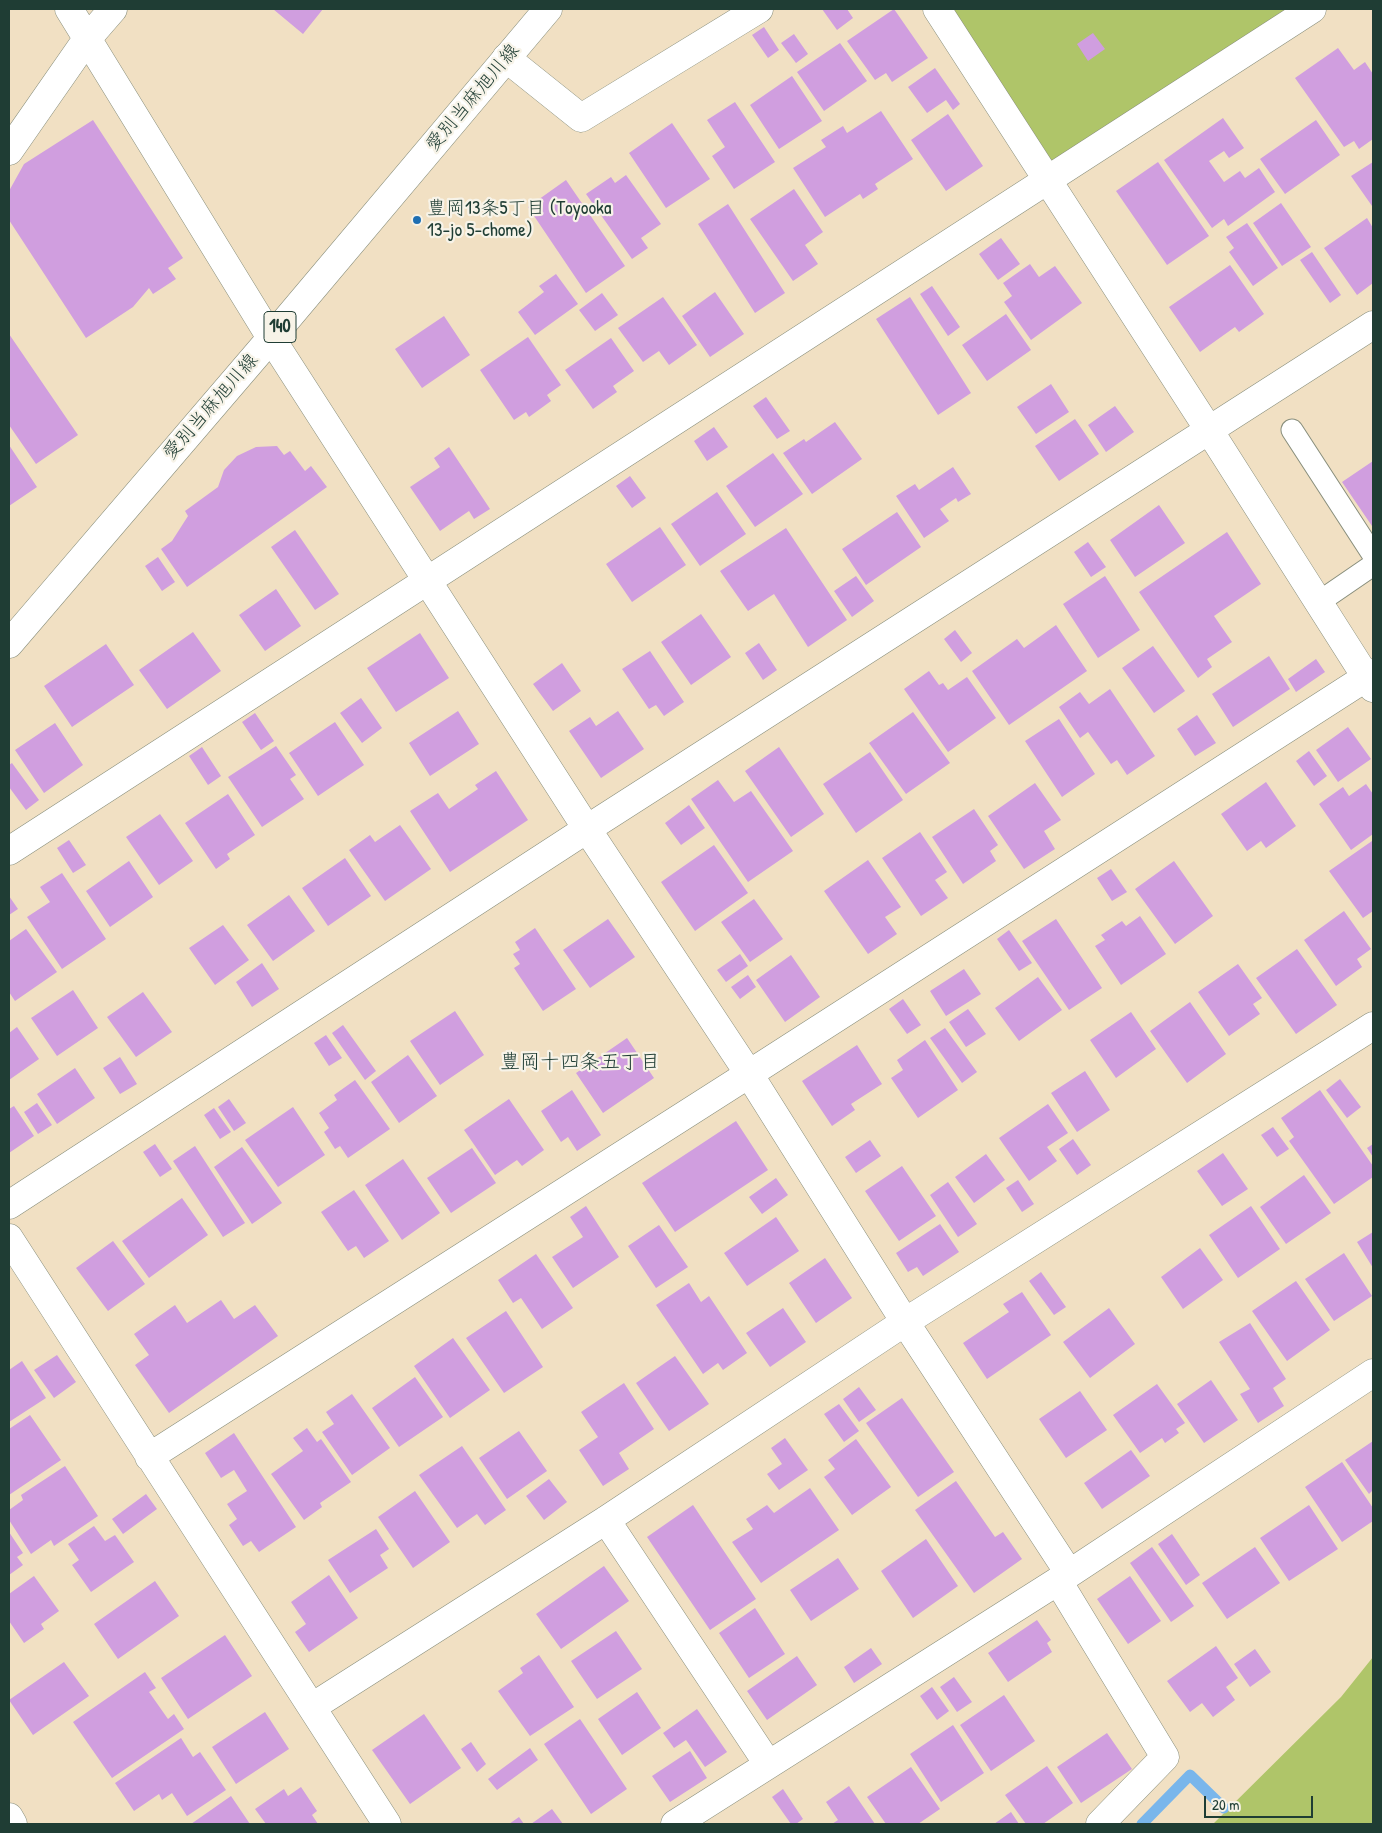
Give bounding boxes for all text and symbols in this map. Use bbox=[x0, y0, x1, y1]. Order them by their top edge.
street label: 愛別当麻旭川線 bbox=[422, 40, 524, 156]
place label: 豊岡13条5丁目 (Toyooka 13-jo 5-chome) bbox=[427, 198, 611, 242]
marker: 豊岡13条5丁目 (Toyooka 13-jo 5-chome) bbox=[411, 214, 423, 226]
road number: 140 bbox=[264, 312, 296, 342]
street label: 愛別当麻旭川線 bbox=[159, 349, 263, 465]
district label: 豊岡十四条五丁目 bbox=[500, 1051, 660, 1075]
scale bar bbox=[1207, 1786, 1316, 1818]
text: 20 m bbox=[1212, 1794, 1239, 1815]

